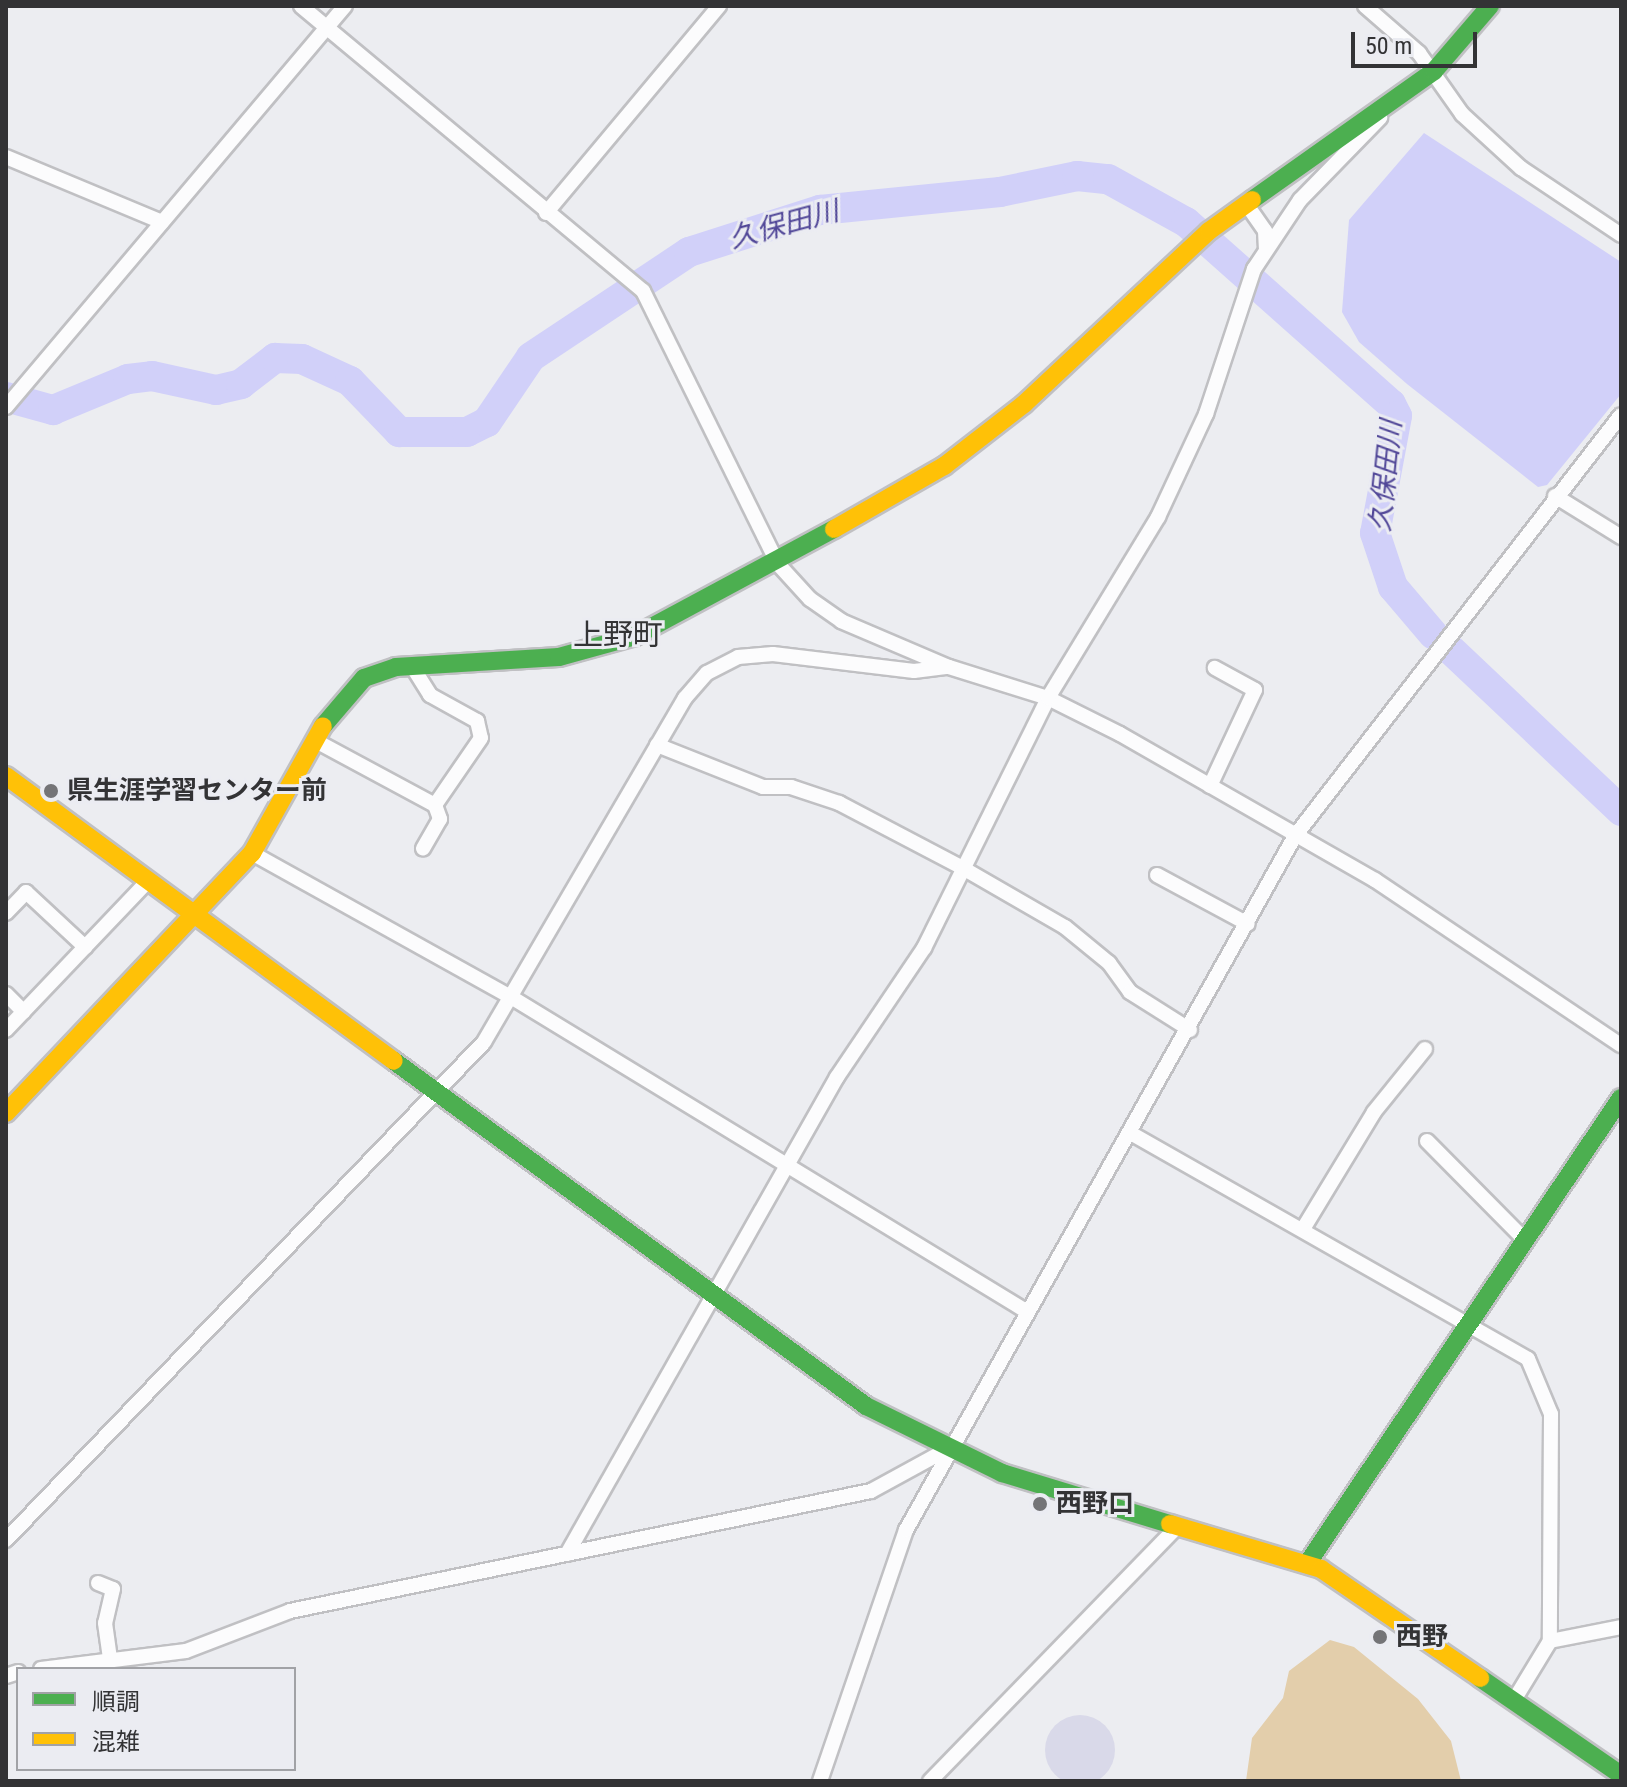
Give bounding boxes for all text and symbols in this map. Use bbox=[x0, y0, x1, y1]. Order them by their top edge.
scale bar bbox=[1355, 16, 1481, 66]
text: 50 m bbox=[1365, 32, 1412, 60]
water label: 久保田川 bbox=[726, 194, 842, 256]
water label: 久保田川 bbox=[1363, 419, 1409, 533]
district label: 上野町 bbox=[573, 617, 663, 653]
place label: 県生涯学習センター前 bbox=[67, 775, 327, 807]
marker: 県生涯学習センター前 bbox=[42, 782, 60, 800]
place label: 西野口 bbox=[1056, 1488, 1134, 1520]
marker: 西野口 bbox=[1031, 1495, 1049, 1513]
place label: 西野 bbox=[1396, 1621, 1448, 1653]
marker: 西野 bbox=[1371, 1628, 1389, 1646]
legend bbox=[16, 1667, 296, 1771]
text: 順調 bbox=[92, 1688, 140, 1716]
text: 混雑 bbox=[92, 1728, 140, 1756]

